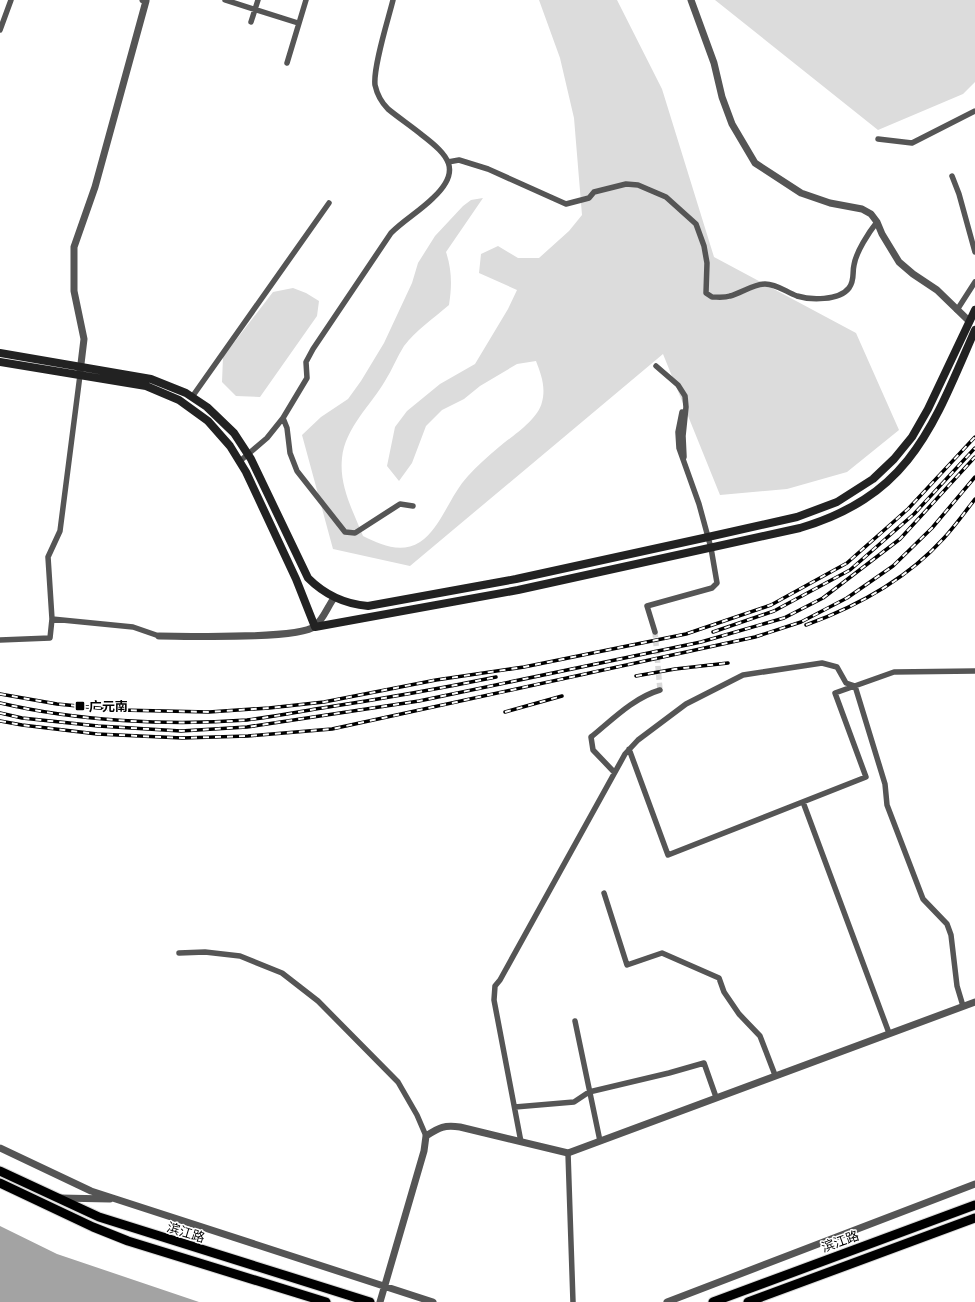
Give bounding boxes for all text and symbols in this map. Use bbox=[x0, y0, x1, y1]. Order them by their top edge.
place label: 广元南 bbox=[89, 699, 128, 714]
marker: 广元南 bbox=[74, 700, 86, 712]
street label: 滨江路 bbox=[165, 1220, 207, 1245]
street label: 滨江路 bbox=[819, 1228, 861, 1255]

